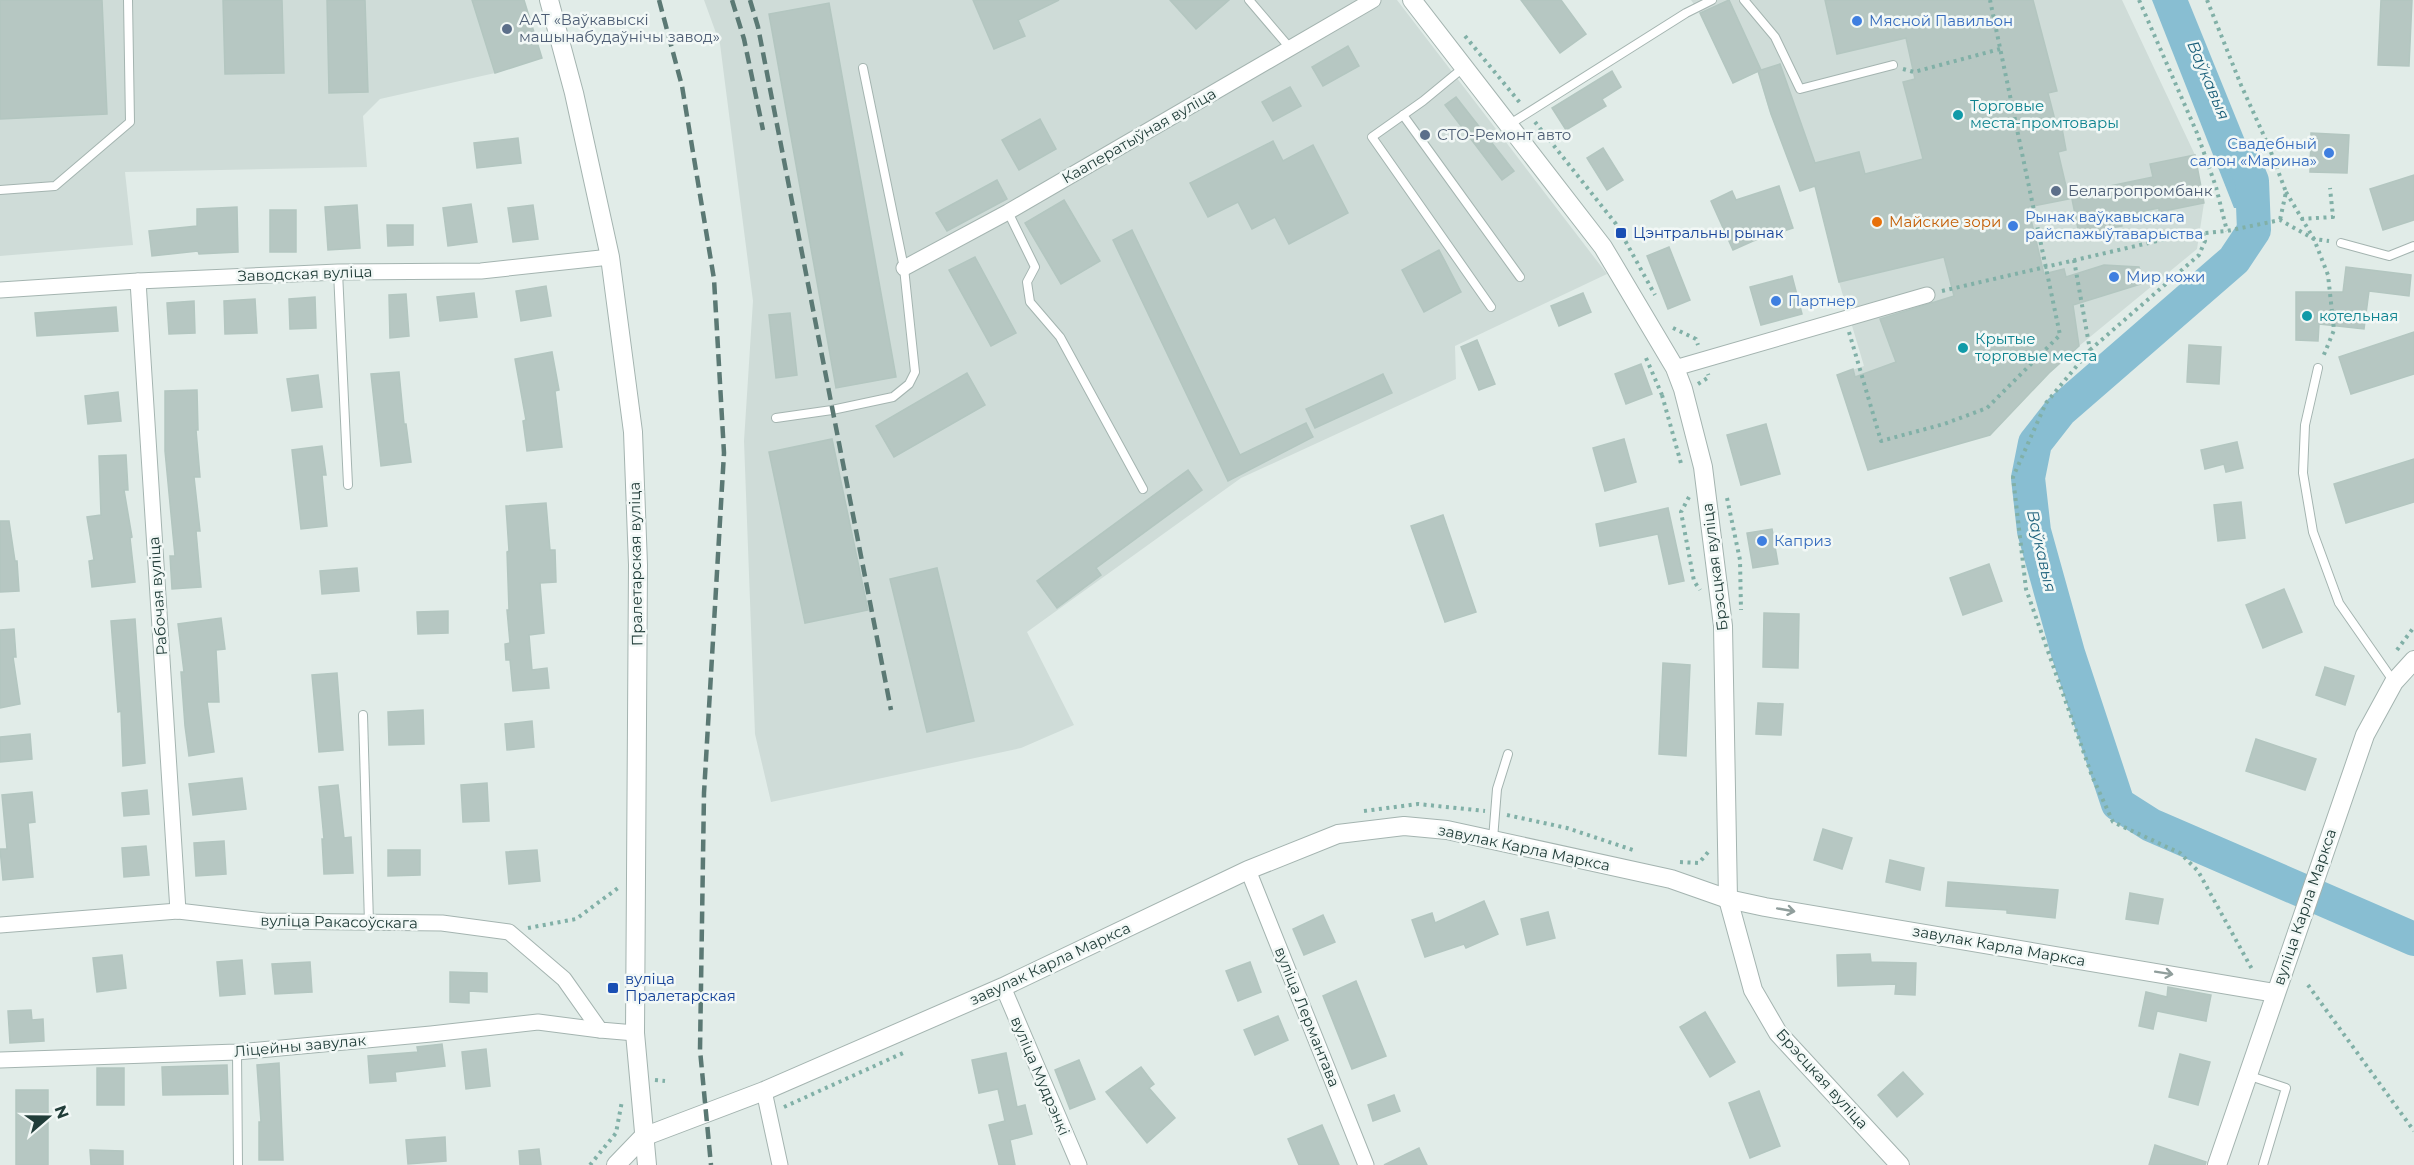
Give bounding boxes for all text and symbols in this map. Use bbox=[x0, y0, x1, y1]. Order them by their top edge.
place label: ААТ «Ваўкавыскі машынабудаўнічы завод» bbox=[519, 10, 720, 46]
place label: Мясной Павильон bbox=[1869, 11, 2013, 30]
marker: Мясной Павильон bbox=[1850, 14, 1864, 28]
marker: ААТ «Ваўкавыскі машынабудаўнічы завод» bbox=[500, 22, 514, 36]
water label: Ваўкавыя bbox=[2183, 38, 2234, 123]
street label: Кааператыўная вуліца bbox=[1058, 84, 1219, 188]
place label: Торговые места-промтовары bbox=[1970, 96, 2119, 132]
marker: Торговые места-промтовары bbox=[1951, 108, 1965, 122]
place label: СТО-Ремонт авто bbox=[1437, 125, 1571, 144]
marker: СТО-Ремонт авто bbox=[1418, 128, 1432, 142]
place label: Свадебный салон «Марина» bbox=[2190, 134, 2317, 170]
marker: Свадебный салон «Марина» bbox=[2322, 146, 2336, 160]
place label: Белагропромбанк bbox=[2068, 181, 2213, 200]
marker: Белагропромбанк bbox=[2049, 184, 2063, 198]
place label: Рынак ваўкавыскага райспажыўтаварыства bbox=[2025, 207, 2203, 243]
place label: Майские зори bbox=[1889, 212, 2001, 231]
marker: Майские зори bbox=[1870, 215, 1884, 229]
marker: Рынак ваўкавыскага райспажыўтаварыства bbox=[2006, 219, 2020, 233]
place label: Цэнтральны рынак bbox=[1633, 223, 1784, 242]
marker: Цэнтральны рынак bbox=[1614, 226, 1628, 240]
street label: Заводская вуліца bbox=[237, 262, 373, 285]
place label: Мир кожи bbox=[2126, 267, 2205, 286]
marker: Мир кожи bbox=[2107, 270, 2121, 284]
place label: Партнер bbox=[1788, 291, 1856, 310]
marker: Партнер bbox=[1769, 294, 1783, 308]
place label: котельная bbox=[2319, 306, 2398, 325]
marker: котельная bbox=[2300, 309, 2314, 323]
place label: Крытые торговые места bbox=[1975, 329, 2097, 365]
marker: Крытые торговые места bbox=[1956, 341, 1970, 355]
street label: Пралетарская вуліца bbox=[625, 482, 646, 646]
street label: Брэсцкая вуліца bbox=[1697, 502, 1732, 632]
water label: Ваўкавыя bbox=[2023, 508, 2060, 594]
place label: Каприз bbox=[1774, 531, 1832, 550]
marker: Каприз bbox=[1755, 534, 1769, 548]
street label: Рабочая вуліца bbox=[144, 536, 171, 656]
street label: завулак Карла Маркса bbox=[1436, 820, 1612, 875]
street label: вуліца Карла Маркса bbox=[2269, 826, 2340, 988]
one-way arrow bbox=[1775, 905, 1795, 916]
street label: вуліца Ракасоўскага bbox=[260, 911, 418, 932]
street label: завулак Карла Маркса bbox=[966, 918, 1133, 1009]
street label: завулак Карла Маркса bbox=[1911, 921, 2087, 970]
street label: вуліца Лермантава bbox=[1271, 944, 1344, 1090]
one-way arrow bbox=[2154, 968, 2174, 979]
place label: вуліца Пралетарская bbox=[625, 969, 736, 1005]
marker: вуліца Пралетарская bbox=[606, 981, 620, 995]
street label: вуліца Мудрэнкі bbox=[1007, 1013, 1074, 1138]
street label: Брэсцкая вуліца bbox=[1772, 1025, 1872, 1133]
street label: Ліцейны завулак bbox=[233, 1030, 367, 1061]
north arrow bbox=[18, 1087, 78, 1147]
text: N bbox=[50, 1103, 73, 1121]

